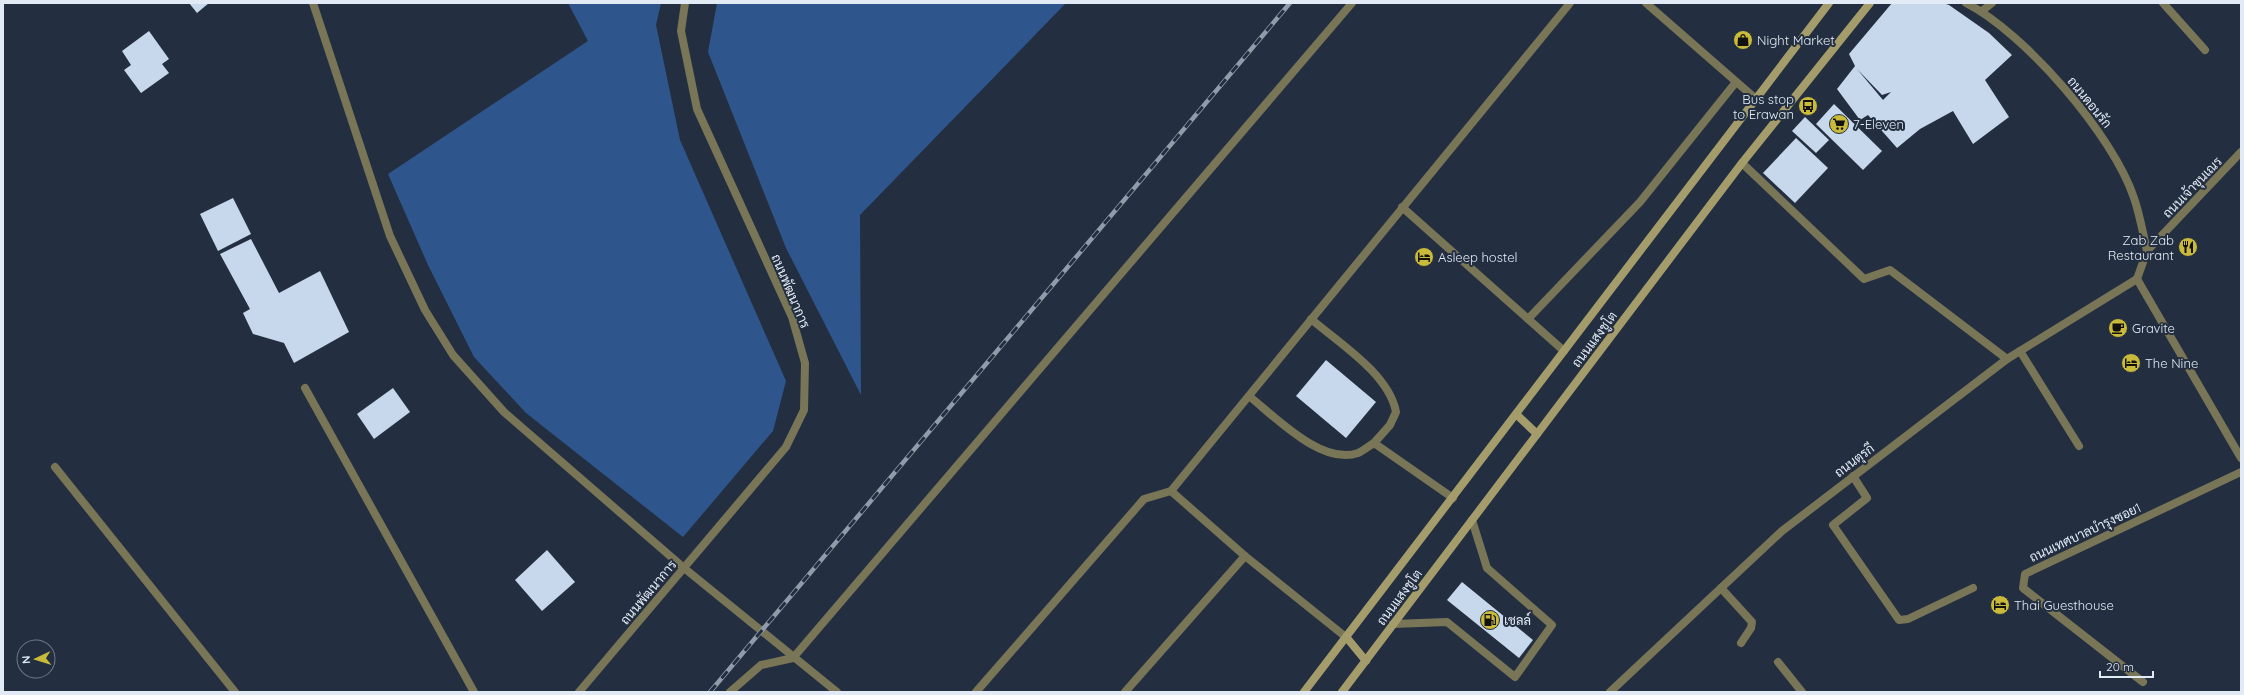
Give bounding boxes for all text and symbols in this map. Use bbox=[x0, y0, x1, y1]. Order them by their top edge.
shop icon: Night Market bbox=[1732, 29, 1754, 51]
place label: Night Market bbox=[1757, 32, 1835, 48]
street label: ถนนดอนรัก bbox=[2064, 73, 2116, 131]
place label: Bus stop to Erawan bbox=[1733, 91, 1794, 122]
bus stop icon: Bus stop to Erawan bbox=[1797, 95, 1819, 117]
supermarket icon: 7-Eleven bbox=[1828, 113, 1850, 135]
place label: 7-Eleven bbox=[1853, 116, 1904, 132]
street label: ถนนเจ้าขุนเณร bbox=[2158, 152, 2227, 222]
place label: Zab Zab Restaurant bbox=[2108, 232, 2174, 263]
restaurant icon: Zab Zab Restaurant bbox=[2177, 236, 2199, 258]
hotel icon: Asleep hostel bbox=[1413, 246, 1435, 268]
place label: Asleep hostel bbox=[1438, 249, 1518, 265]
street label: ถนนพัฒนาการ bbox=[768, 252, 814, 330]
street label: ถนนแสงชูโต bbox=[1568, 308, 1622, 371]
cafe icon: Gravite bbox=[2107, 317, 2129, 339]
place label: Gravite bbox=[2132, 320, 2175, 336]
hotel icon: The Nine bbox=[2120, 352, 2142, 374]
place label: The Nine bbox=[2145, 355, 2198, 371]
street label: ถนนตุรกี bbox=[1830, 439, 1878, 482]
street label: ถนนเทศบาลบำรุงซอย1 bbox=[2027, 499, 2144, 567]
street label: ถนนพัฒนาการ bbox=[616, 557, 680, 627]
street label: ถนนแสงชูโต bbox=[1373, 566, 1427, 629]
hotel icon: Thai Guesthouse bbox=[1989, 594, 2011, 616]
place label: Thai Guesthouse bbox=[2014, 597, 2114, 613]
fuel station icon: เชลล์ bbox=[1479, 609, 1501, 631]
place label: เชลล์ bbox=[1504, 611, 1531, 628]
north arrow bbox=[16, 639, 56, 679]
scale bar bbox=[2100, 653, 2153, 679]
text: N bbox=[19, 655, 33, 664]
text: 20 m bbox=[2106, 659, 2134, 674]

